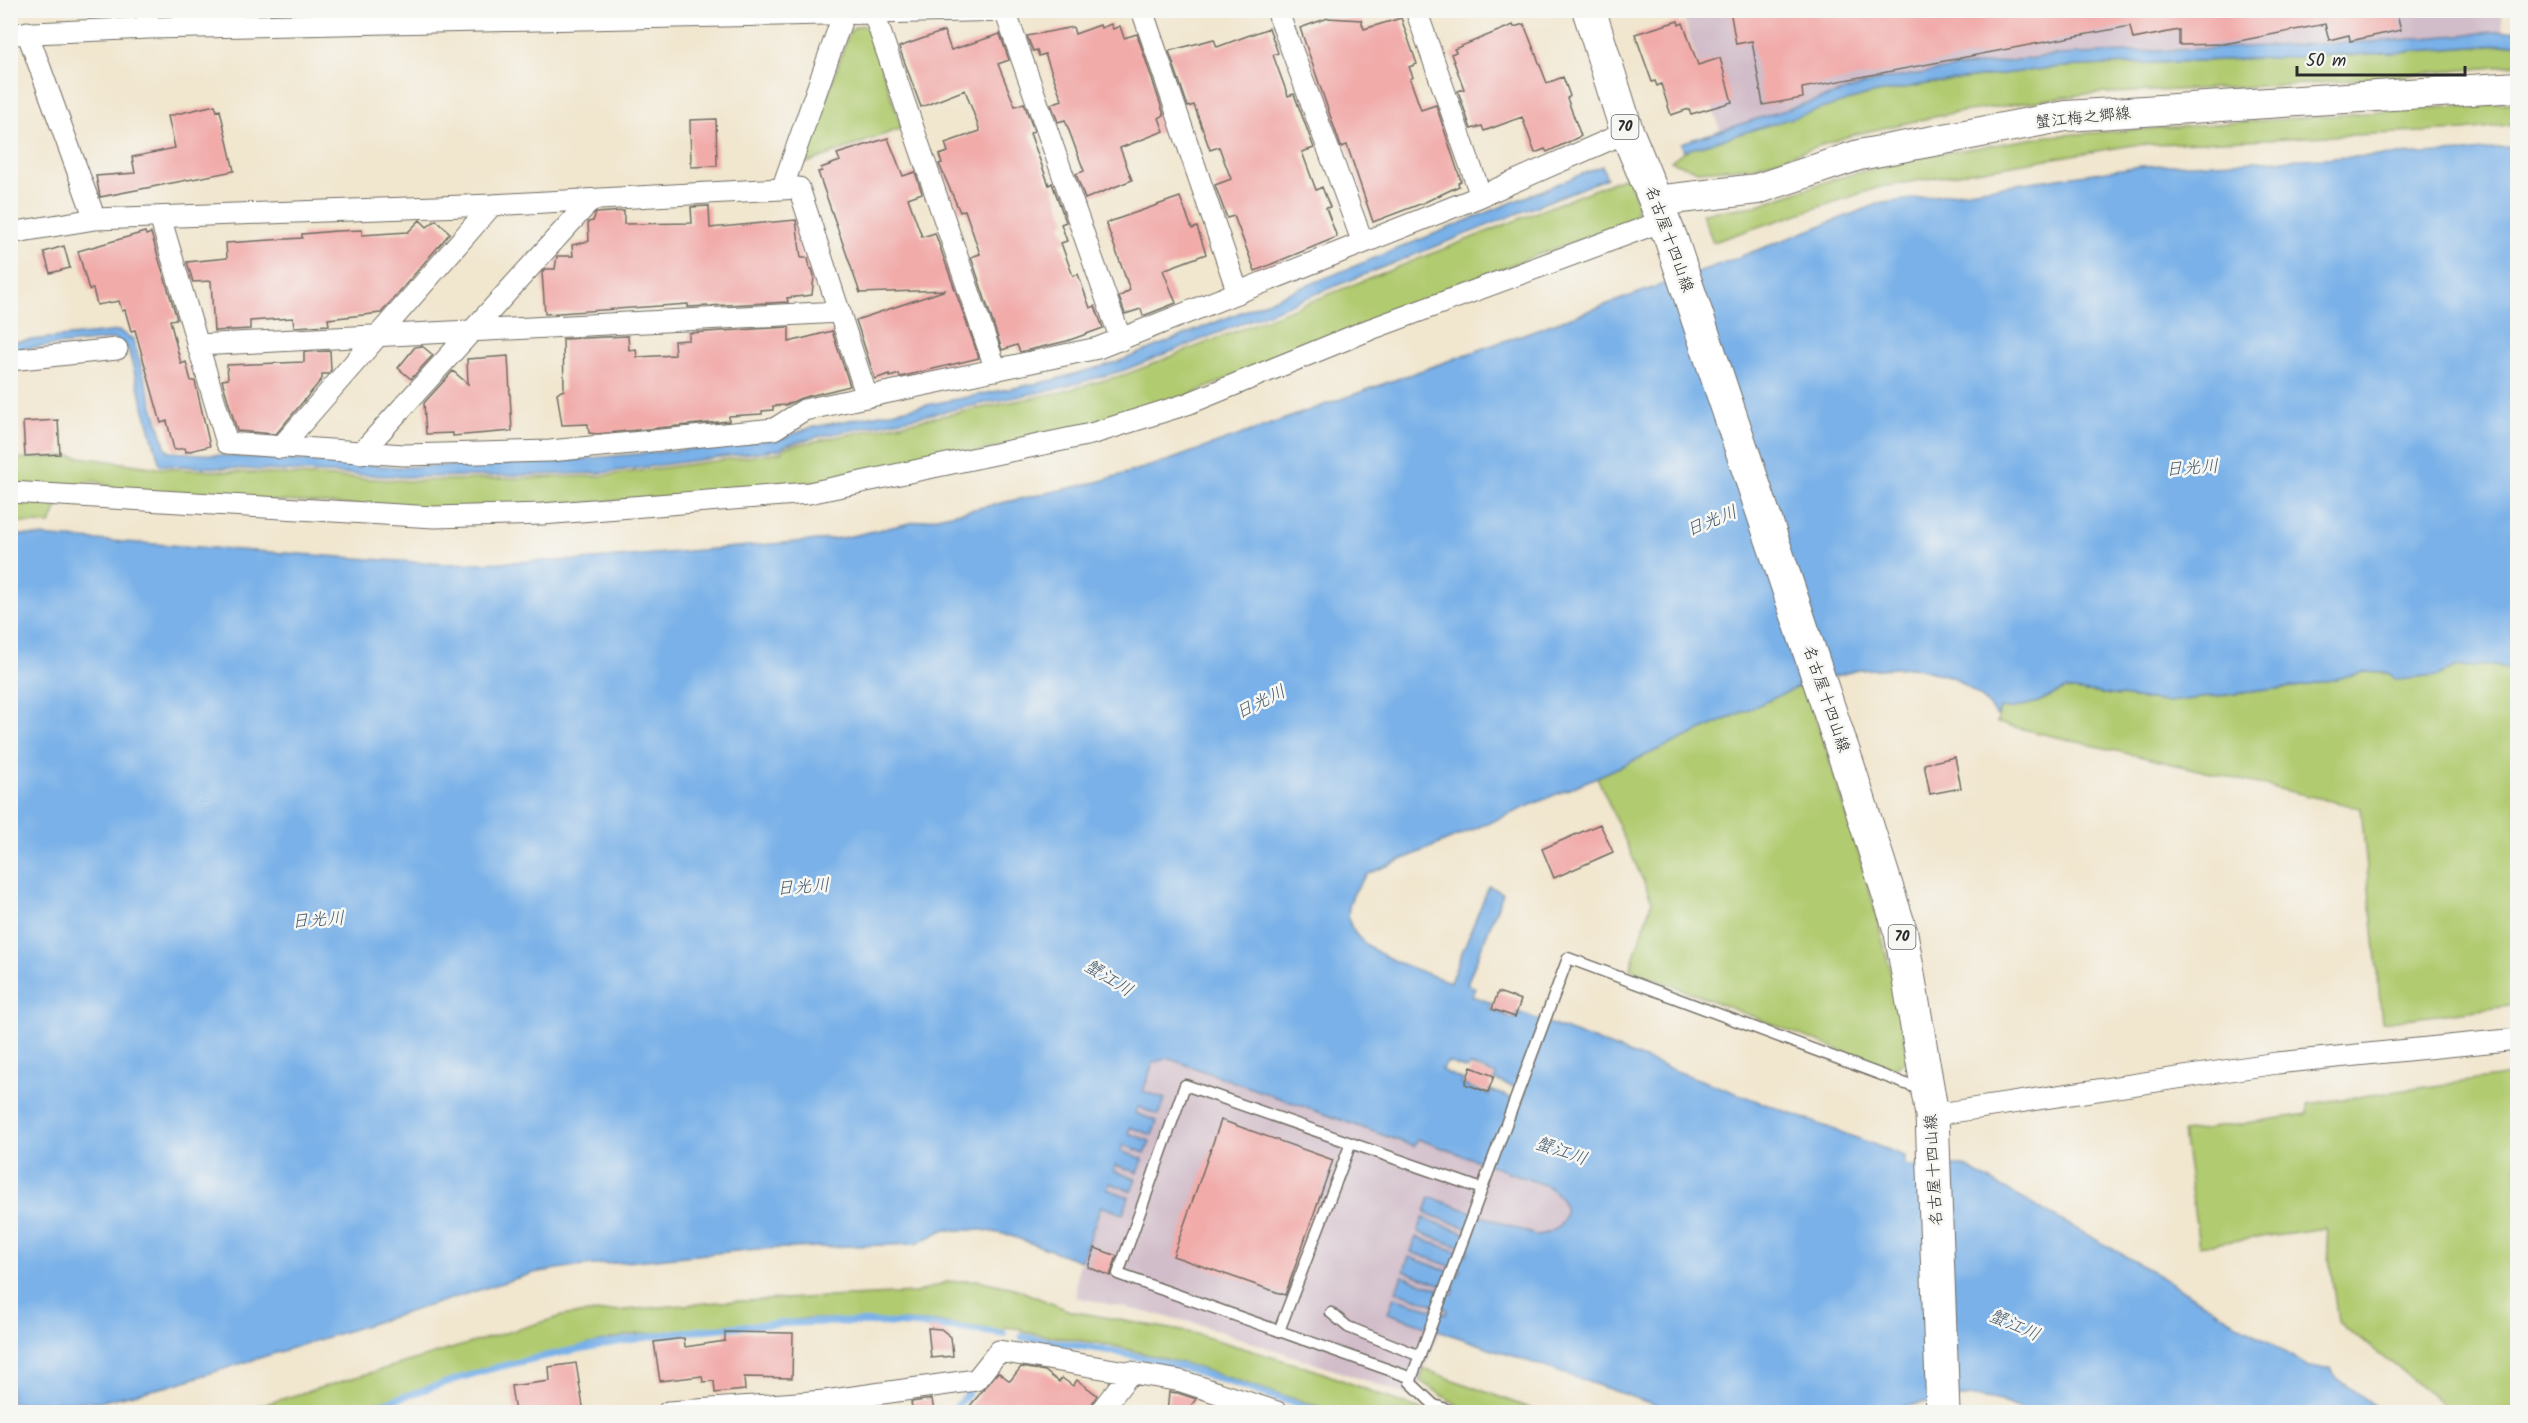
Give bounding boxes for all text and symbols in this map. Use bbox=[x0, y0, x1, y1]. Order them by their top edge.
scale bar bbox=[2297, 39, 2465, 77]
text: 50 m bbox=[2306, 47, 2346, 76]
street label: 蟹江梅之郷線 bbox=[2034, 101, 2132, 135]
road number: 70 bbox=[1612, 115, 1638, 139]
street label: 名古屋十四山線 bbox=[1638, 182, 1700, 296]
water label: 日光川 bbox=[2164, 453, 2220, 485]
water label: 日光川 bbox=[1682, 498, 1742, 546]
street label: 名古屋十四山線 bbox=[1796, 642, 1856, 756]
water label: 日光川 bbox=[1230, 678, 1292, 728]
water label: 日光川 bbox=[775, 872, 831, 904]
water label: 日光川 bbox=[290, 905, 346, 937]
road number: 70 bbox=[1888, 925, 1916, 949]
water label: 蟹江川 bbox=[1077, 952, 1139, 1006]
street label: 名古屋十四山線 bbox=[1919, 1113, 1949, 1227]
water label: 蟹江川 bbox=[1531, 1129, 1591, 1175]
water label: 蟹江川 bbox=[1983, 1302, 2045, 1350]

